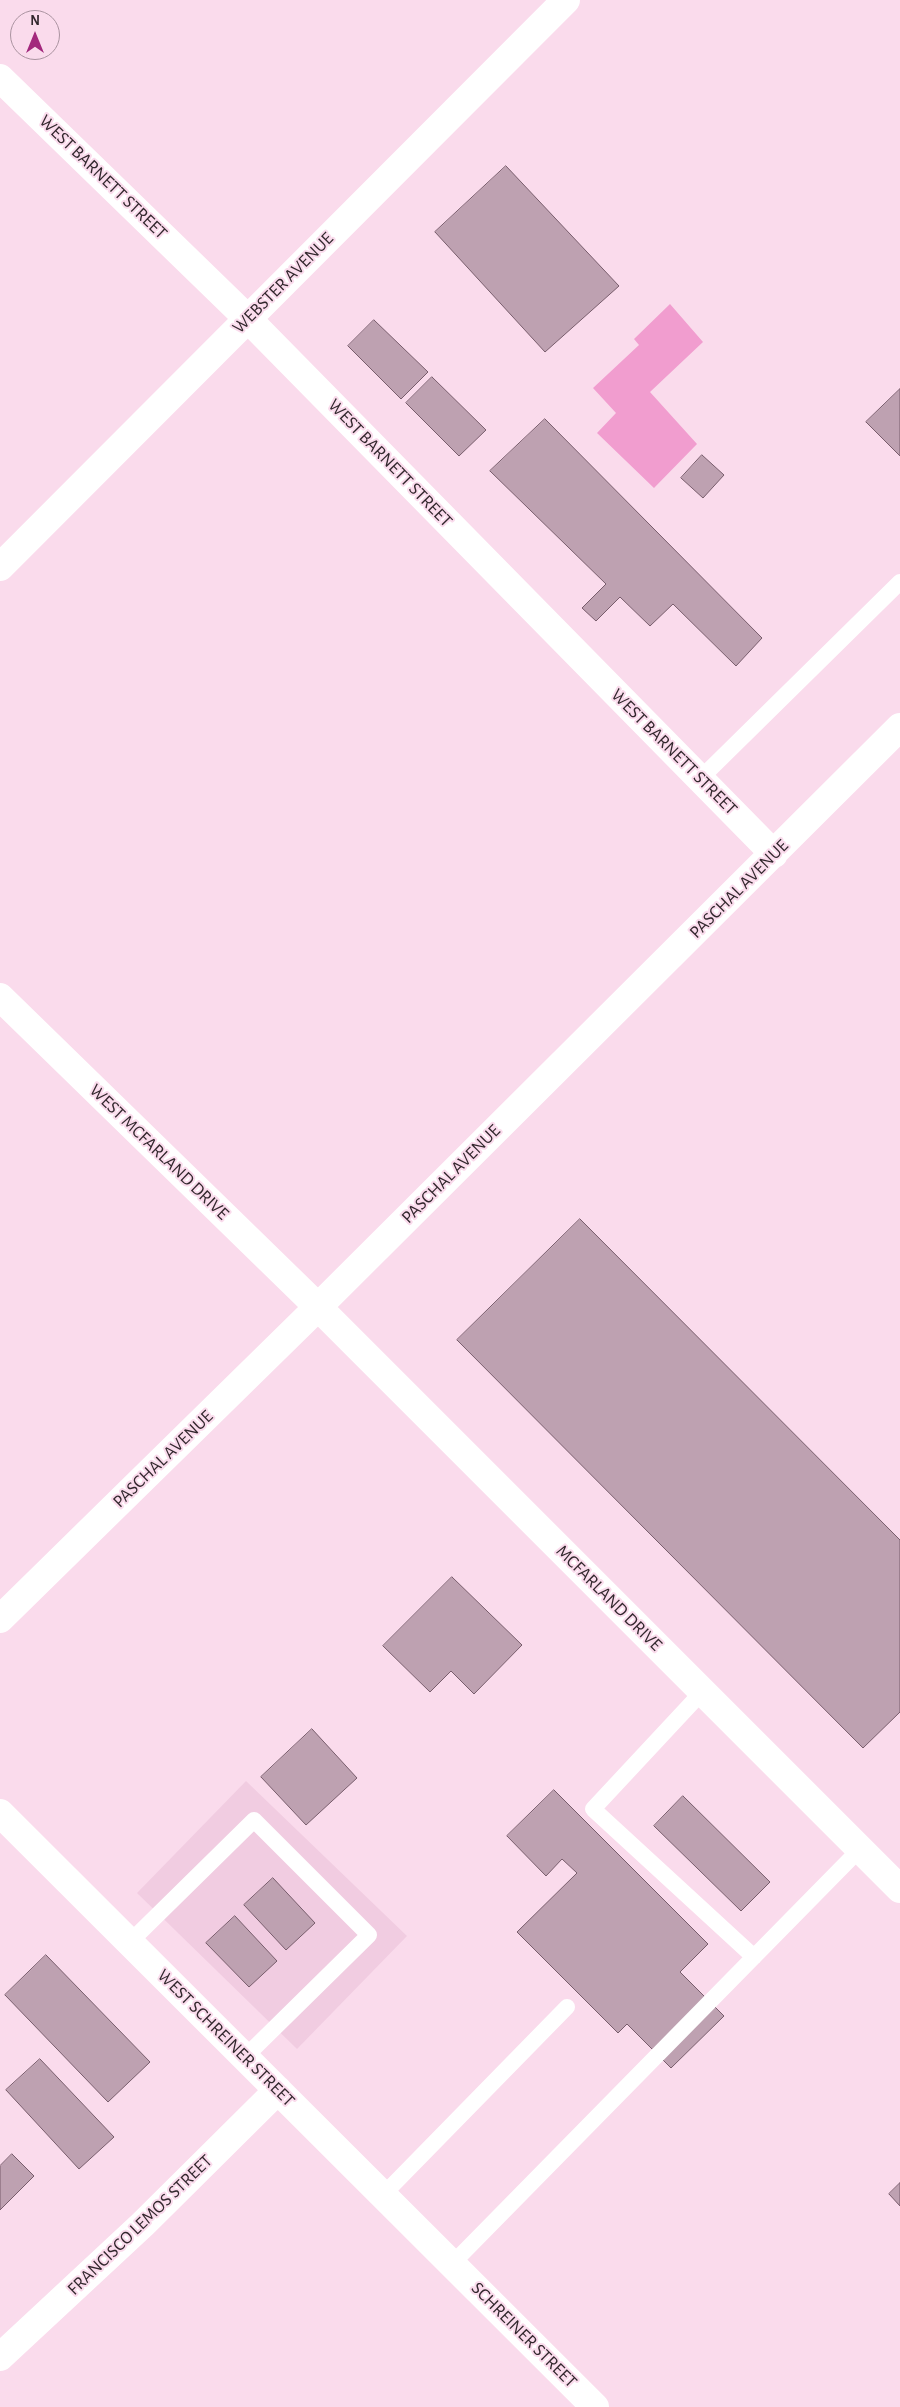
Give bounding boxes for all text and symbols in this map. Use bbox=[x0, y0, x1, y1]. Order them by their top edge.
north arrow bbox=[10, 10, 60, 60]
text: N bbox=[30, 14, 40, 28]
street label: WEST BARNETT STREET bbox=[35, 110, 171, 244]
street label: WEBSTER AVENUE bbox=[228, 228, 338, 338]
street label: WEST BARNETT STREET bbox=[323, 395, 457, 531]
street label: WEST BARNETT STREET bbox=[606, 684, 742, 820]
street label: PASCHAL AVENUE bbox=[685, 835, 793, 943]
street label: WEST MCFARLAND DRIVE bbox=[85, 1080, 233, 1224]
street label: PASCHAL AVENUE bbox=[397, 1120, 505, 1228]
street label: PASCHAL AVENUE bbox=[108, 1406, 218, 1512]
street label: MCFARLAND DRIVE bbox=[551, 1540, 667, 1656]
street label: WEST SCHREINER STREET bbox=[153, 1965, 299, 2111]
street label: FRANCISCO LEMOS STREET bbox=[63, 2150, 217, 2300]
street label: SCHREINER STREET bbox=[467, 2278, 581, 2392]

